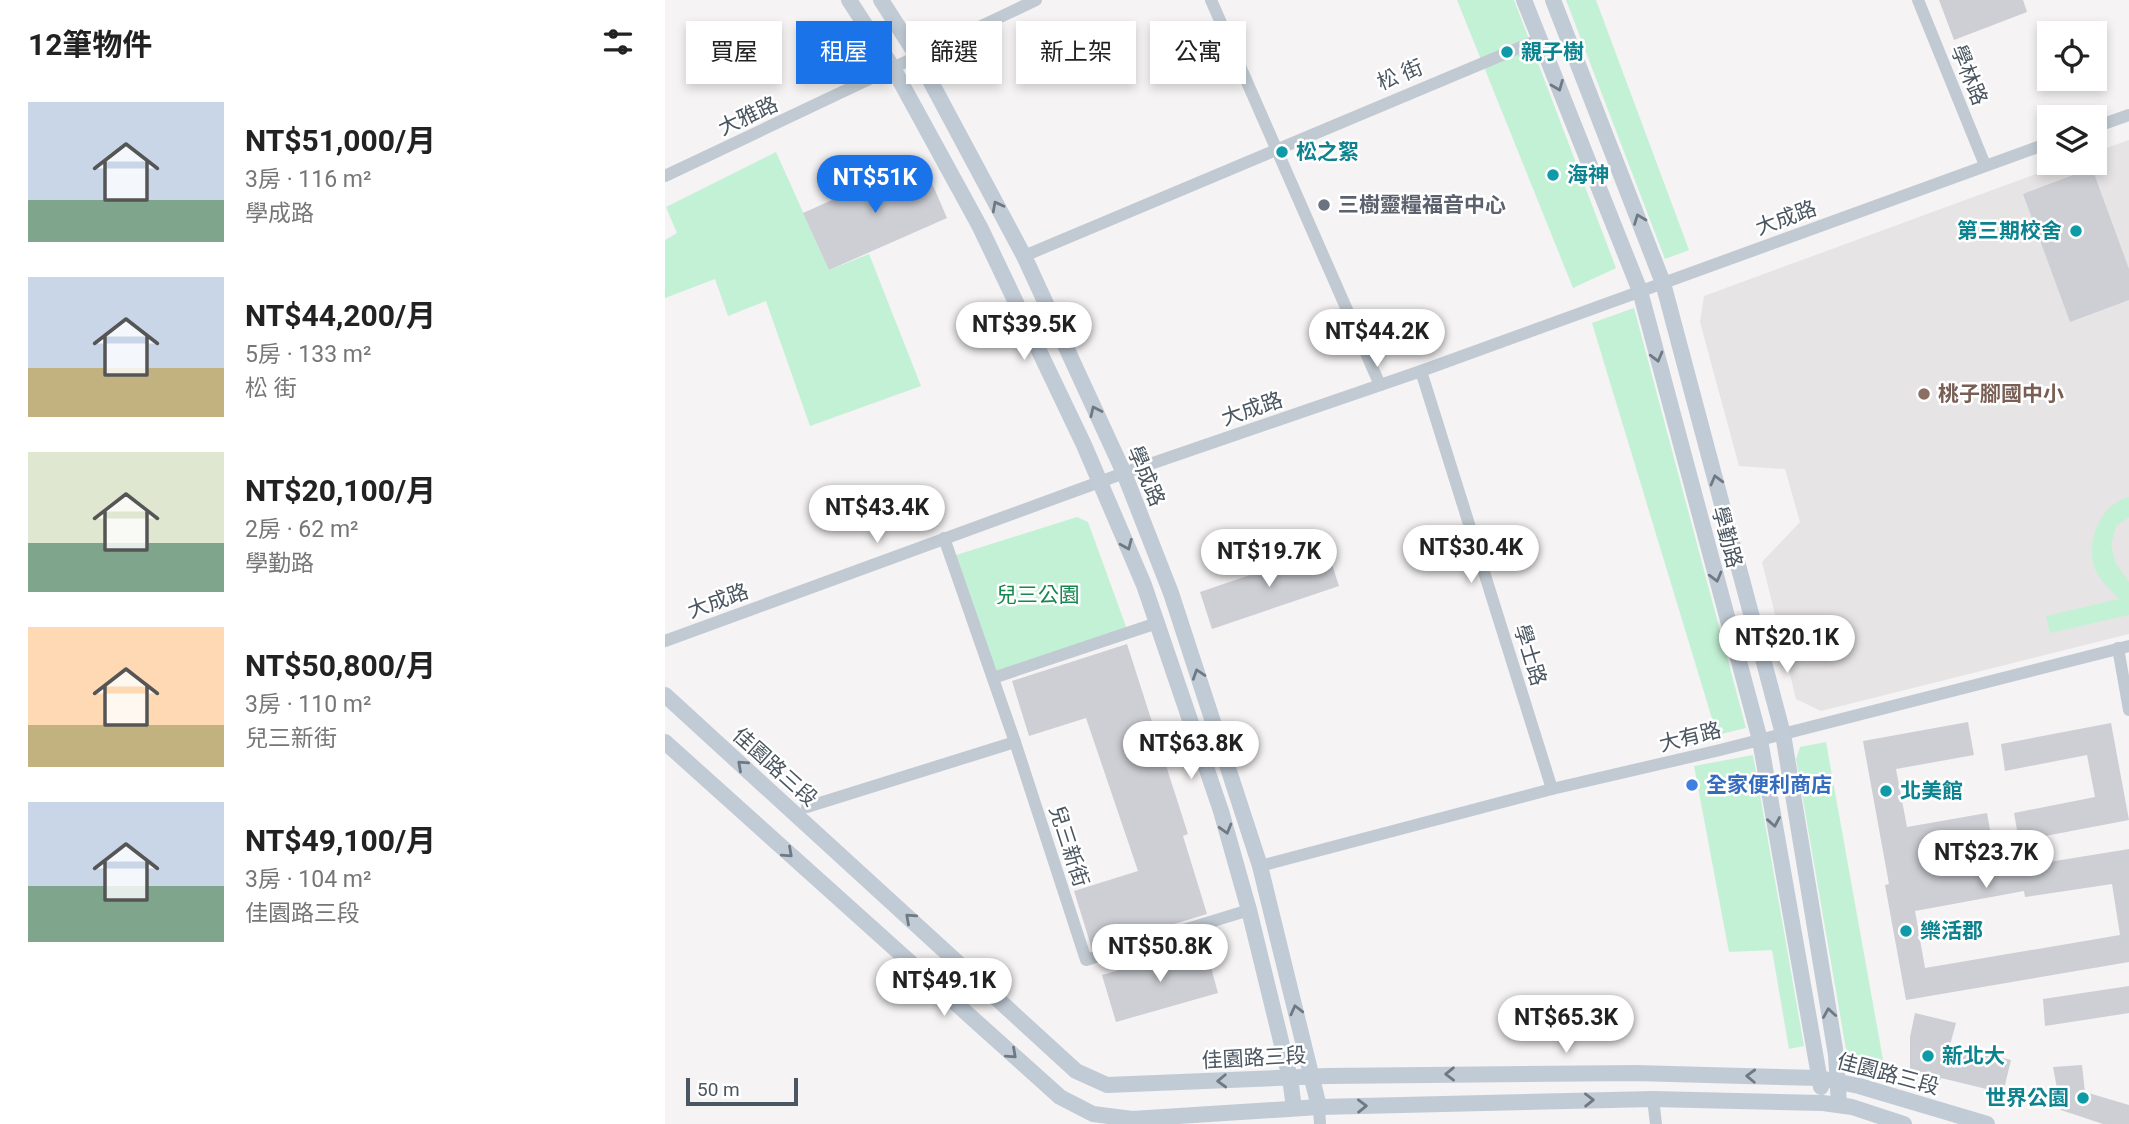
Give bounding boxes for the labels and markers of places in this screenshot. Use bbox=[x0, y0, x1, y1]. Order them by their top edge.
place label: 親子樹 bbox=[1521, 40, 1584, 64]
marker: 親子樹 bbox=[1499, 44, 1515, 60]
place label: 松之絮 bbox=[1296, 140, 1359, 164]
marker: 松之絮 bbox=[1274, 144, 1290, 160]
pin: NT$51K bbox=[818, 156, 932, 215]
place label: 海神 bbox=[1567, 163, 1609, 187]
marker: 海神 bbox=[1545, 167, 1561, 183]
place label: 三樹靈糧福音中心 bbox=[1338, 193, 1506, 217]
marker: 三樹靈糧福音中心 bbox=[1316, 197, 1332, 213]
place label: 第三期校舍 bbox=[1957, 219, 2062, 243]
marker: 第三期校舍 bbox=[2068, 223, 2084, 239]
pin: NT$39.5K bbox=[952, 302, 1096, 362]
pin: NT$44.2K bbox=[1305, 310, 1449, 369]
place label: 桃子腳國中小 bbox=[1938, 382, 2064, 406]
marker: 桃子腳國中小 bbox=[1916, 386, 1932, 402]
pin: NT$43.4K bbox=[805, 486, 949, 545]
pin: NT$30.4K bbox=[1399, 526, 1543, 585]
pin: NT$19.7K bbox=[1197, 530, 1341, 589]
pin: NT$20.1K bbox=[1715, 616, 1859, 675]
pin: NT$63.8K bbox=[1119, 722, 1263, 781]
place label: 全家便利商店 bbox=[1706, 773, 1832, 797]
marker: 全家便利商店 bbox=[1684, 777, 1700, 793]
place label: 北美館 bbox=[1900, 779, 1963, 803]
marker: 北美館 bbox=[1878, 783, 1894, 799]
pin: NT$23.7K bbox=[1914, 830, 2058, 890]
place label: 樂活郡 bbox=[1920, 919, 1983, 943]
marker: 樂活郡 bbox=[1898, 923, 1914, 939]
pin: NT$50.8K bbox=[1088, 925, 1232, 984]
pin: NT$49.1K bbox=[872, 958, 1016, 1018]
pin: NT$65.3K bbox=[1494, 996, 1638, 1055]
place label: 新北大 bbox=[1942, 1044, 2005, 1068]
marker: 新北大 bbox=[1920, 1048, 1936, 1064]
place label: 世界公園 bbox=[1985, 1086, 2069, 1110]
marker: 世界公園 bbox=[2075, 1090, 2091, 1106]

